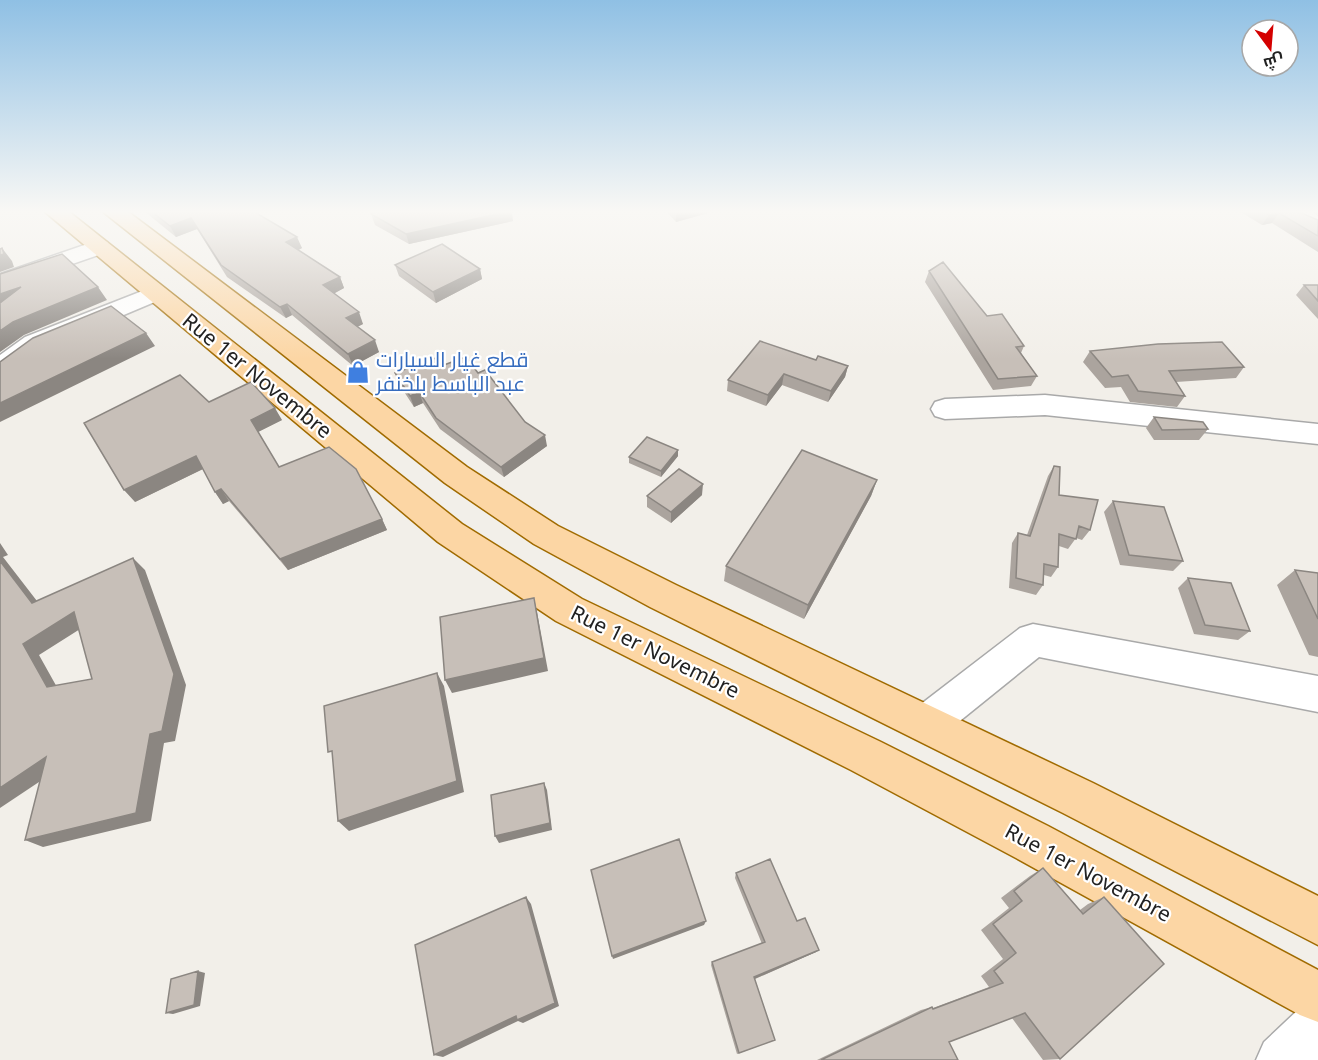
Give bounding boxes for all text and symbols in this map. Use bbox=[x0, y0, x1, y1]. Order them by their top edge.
north arrow bbox=[1240, 18, 1300, 78]
text: ش bbox=[1261, 49, 1287, 76]
street label: Rue 1er Novembre bbox=[177, 306, 338, 444]
place label: قطع غيار السيارات عبد الباسط بلخنفر bbox=[375, 345, 529, 397]
shop icon: قطع غيار السيارات عبد الباسط بلخنفر bbox=[345, 359, 371, 385]
street label: Rue 1er Novembre bbox=[566, 598, 745, 704]
street label: Rue 1er Novembre bbox=[1000, 816, 1177, 928]

